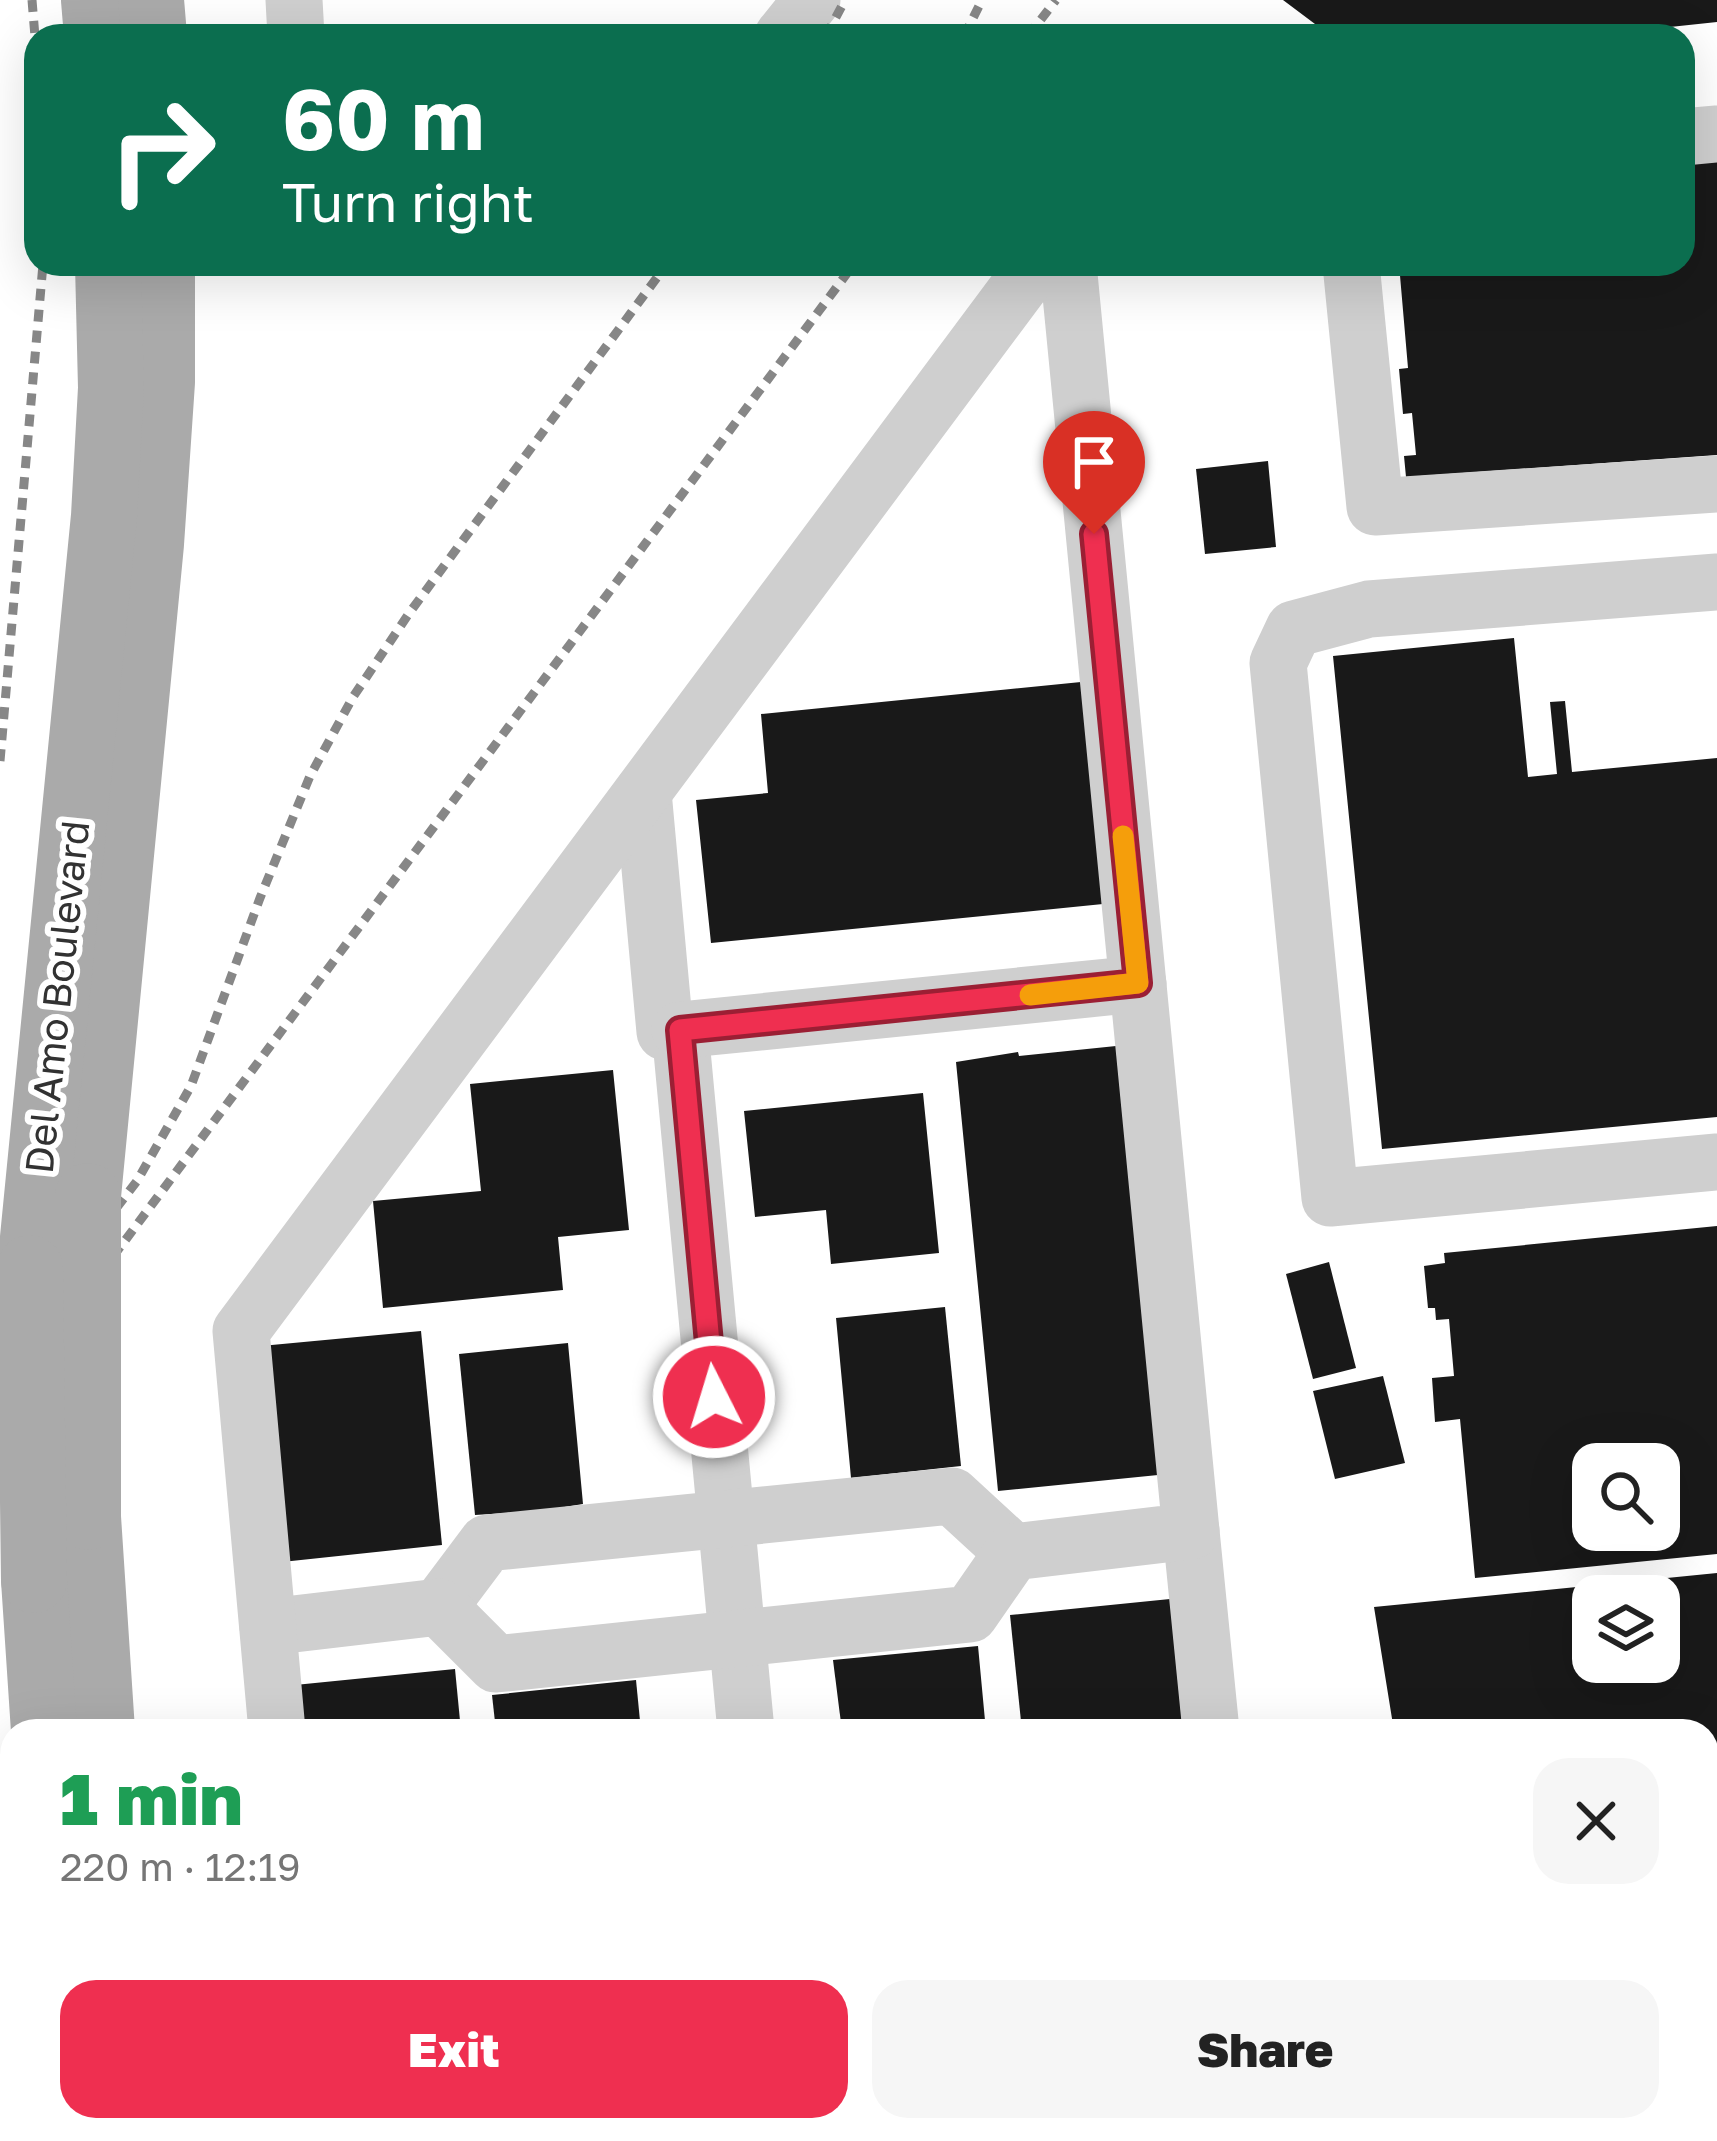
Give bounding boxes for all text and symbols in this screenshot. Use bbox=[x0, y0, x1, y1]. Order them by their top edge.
text: 60 m bbox=[282, 68, 484, 168]
icon: right bbox=[84, 72, 240, 228]
text: Turn right bbox=[282, 169, 534, 234]
pin bbox=[1043, 411, 1145, 534]
icon: arrive bbox=[1061, 429, 1127, 495]
street label: Del Amo Boulevard bbox=[15, 818, 98, 1176]
position arrow bbox=[651, 1334, 777, 1460]
map controls bbox=[1572, 1443, 1680, 1683]
button: search bbox=[1572, 1443, 1680, 1551]
button: layers bbox=[1572, 1575, 1680, 1683]
text: 1 min bbox=[60, 1754, 243, 1841]
button: close bbox=[1533, 1758, 1659, 1884]
text: 220 m · 12:19 bbox=[60, 1843, 301, 1890]
button: Exit bbox=[60, 1980, 848, 2118]
button: Share bbox=[872, 1980, 1659, 2118]

